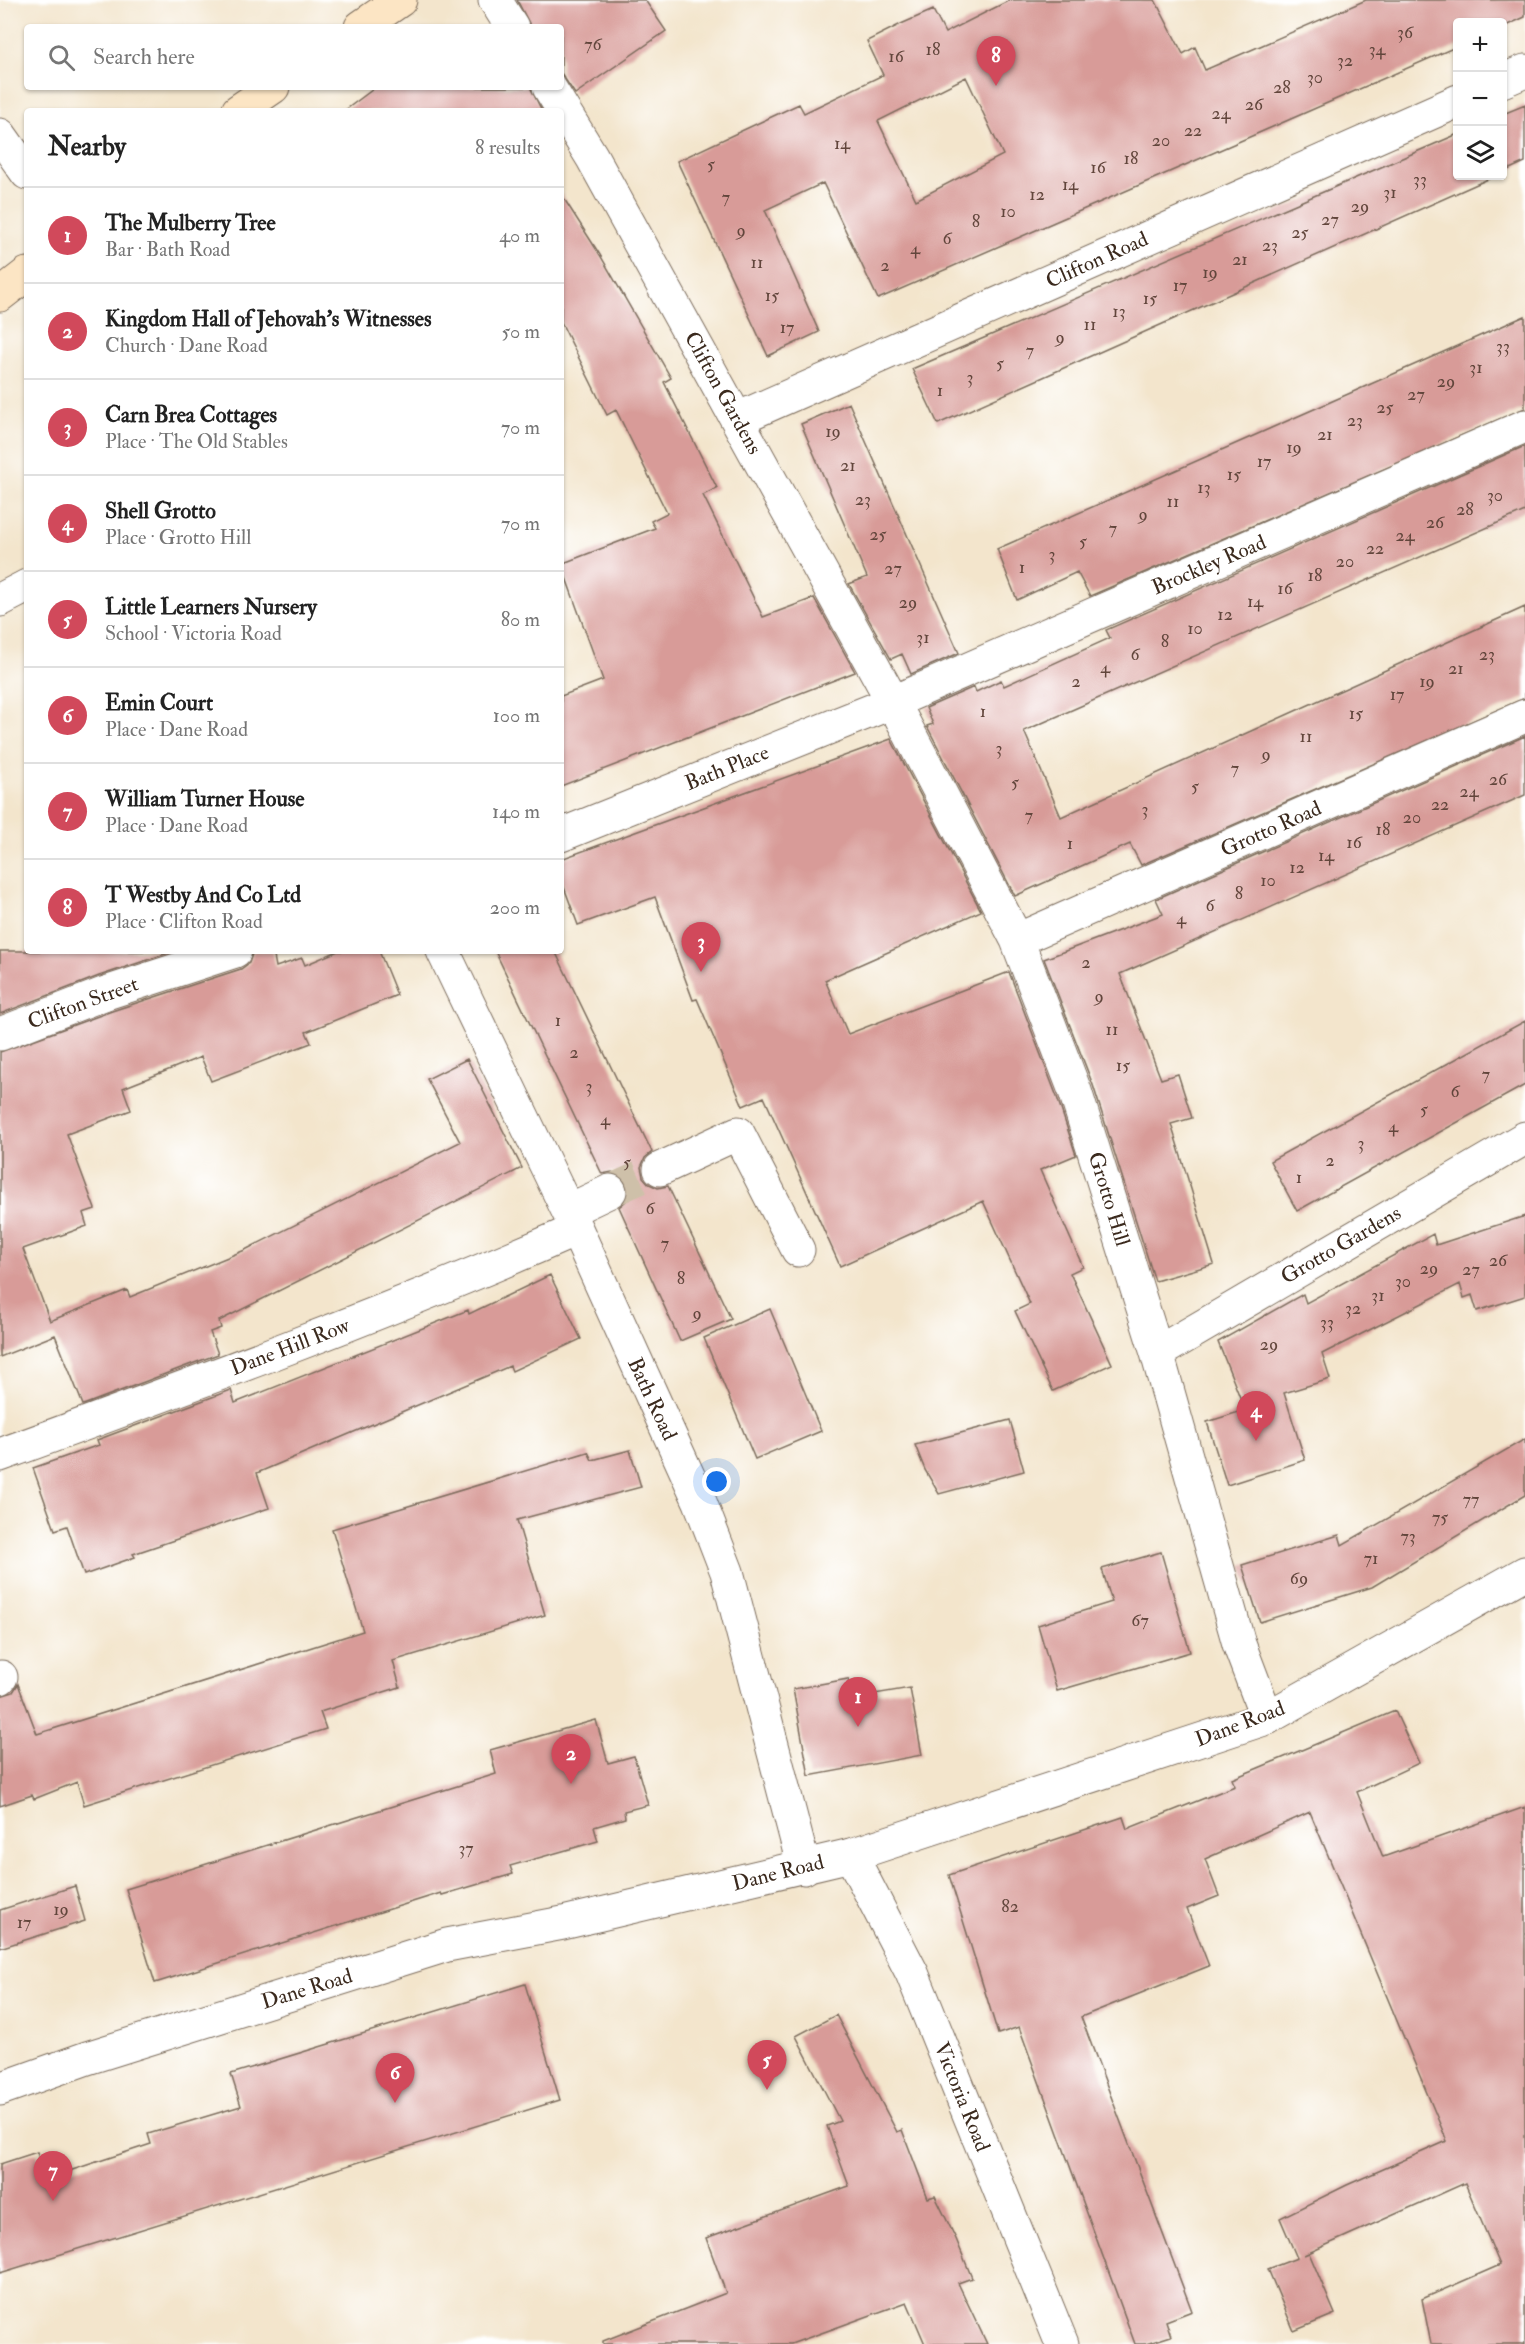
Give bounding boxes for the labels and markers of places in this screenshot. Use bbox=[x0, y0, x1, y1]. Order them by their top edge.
pin: 8 bbox=[976, 36, 1016, 86]
pin: 3 bbox=[682, 922, 720, 972]
pin: 4 bbox=[1236, 1392, 1276, 1441]
pin: 1 bbox=[838, 1678, 878, 1727]
pin: 2 bbox=[552, 1734, 590, 1784]
pin: 5 bbox=[748, 2040, 786, 2090]
pin: 6 bbox=[376, 2054, 414, 2103]
pin: 7 bbox=[34, 2152, 72, 2201]

